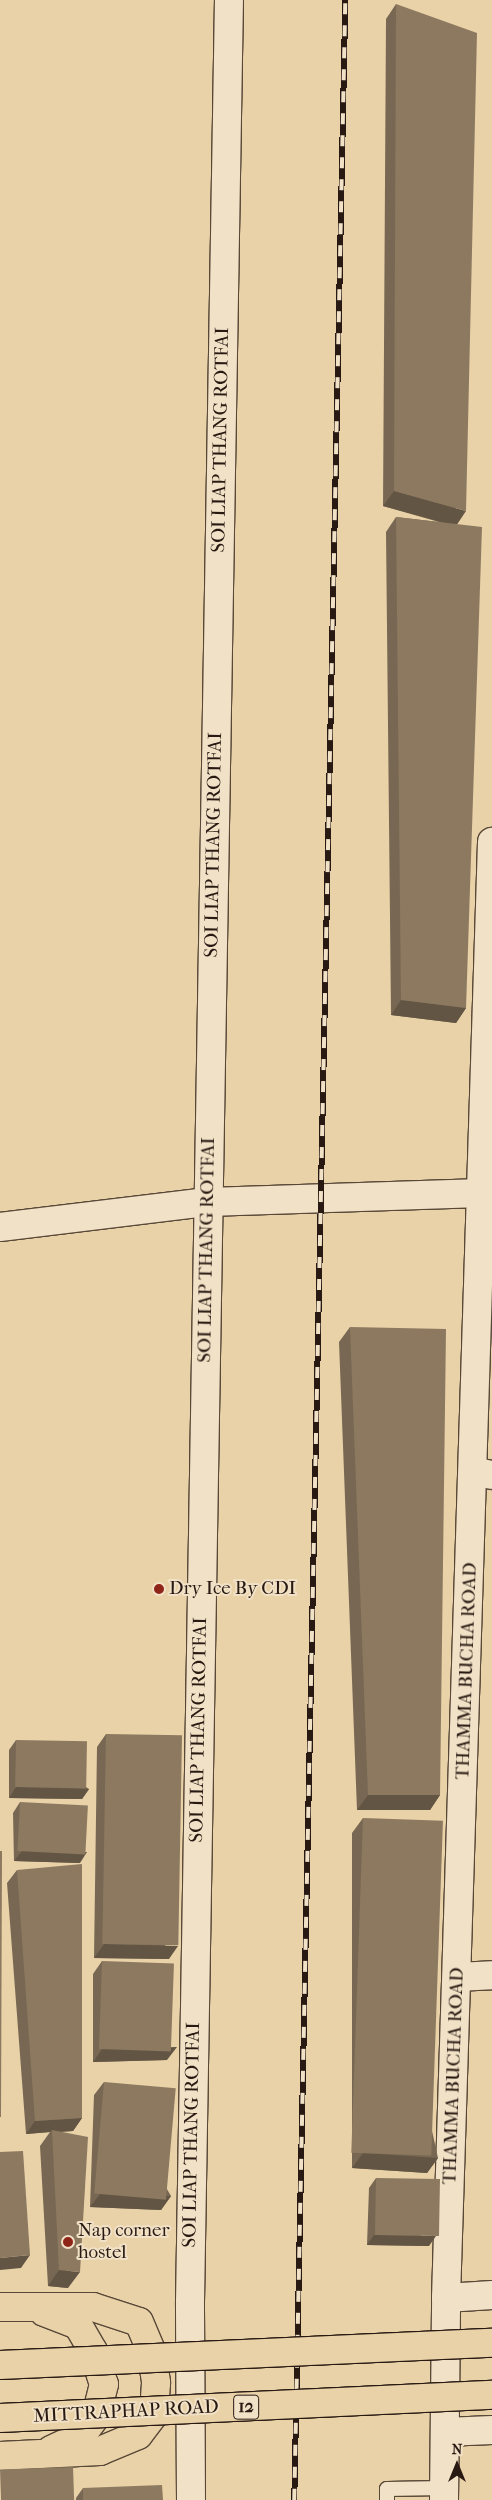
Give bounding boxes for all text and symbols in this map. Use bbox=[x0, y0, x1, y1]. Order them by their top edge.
street label: SOI LIAP THANG ROTFAI bbox=[208, 327, 234, 553]
street label: SOI LIAP THANG ROTFAI bbox=[201, 732, 227, 958]
street label: SOI LIAP THANG ROTFAI bbox=[194, 1137, 220, 1363]
street label: THAMMA BUCHA ROAD bbox=[452, 1562, 482, 1780]
place label: Dry Ice By CDI bbox=[169, 1578, 296, 1600]
marker: Dry Ice By CDI bbox=[153, 1583, 165, 1595]
street label: SOI LIAP THANG ROTFAI bbox=[186, 1617, 212, 1843]
street label: THAMMA BUCHA ROAD bbox=[439, 1967, 469, 2185]
street label: SOI LIAP THANG ROTFAI bbox=[179, 2022, 205, 2248]
place label: Nap corner hostel bbox=[78, 2220, 170, 2264]
marker: Nap corner hostel bbox=[62, 2236, 74, 2248]
road number: 12 bbox=[232, 2392, 260, 2422]
street label: MITTRAPHAP ROAD bbox=[33, 2396, 219, 2428]
north arrow bbox=[432, 2440, 482, 2490]
text: N bbox=[452, 2441, 462, 2458]

